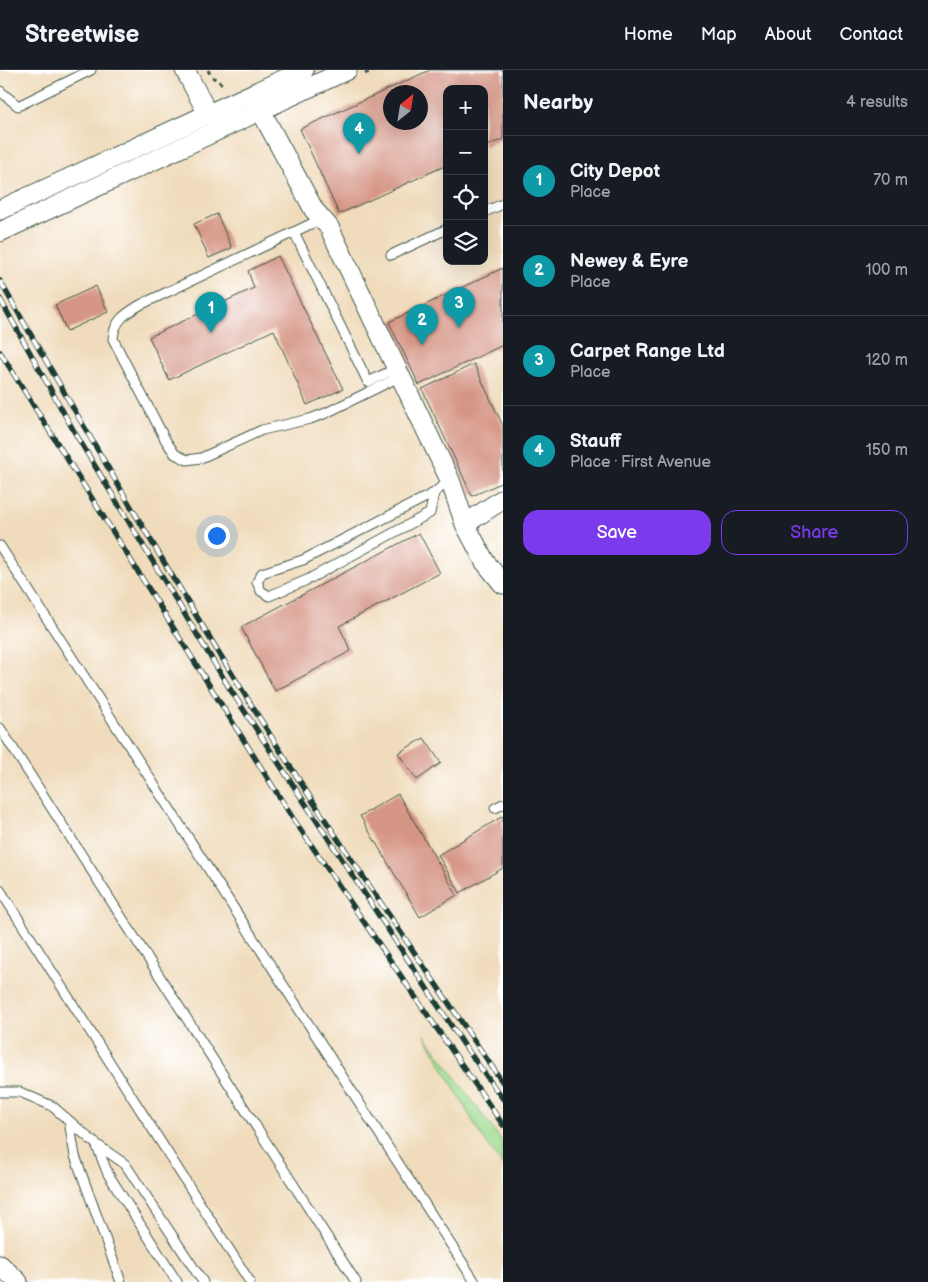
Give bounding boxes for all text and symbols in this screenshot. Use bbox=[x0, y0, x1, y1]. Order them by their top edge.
text: Streetwise bbox=[25, 20, 139, 49]
text: Home bbox=[624, 24, 673, 45]
text: Map bbox=[701, 24, 737, 45]
text: About bbox=[765, 24, 812, 45]
text: Contact bbox=[840, 24, 903, 45]
north arrow bbox=[383, 85, 428, 130]
map controls bbox=[443, 85, 488, 265]
button: + bbox=[443, 85, 488, 130]
text: Nearby bbox=[523, 90, 593, 115]
text: 4 results bbox=[846, 93, 908, 112]
pin: 4 bbox=[343, 113, 375, 154]
button: − bbox=[443, 130, 488, 175]
text: City Depot bbox=[570, 160, 660, 183]
text: 1 bbox=[536, 171, 542, 190]
text: 70 m bbox=[873, 171, 908, 190]
button: locate bbox=[443, 175, 488, 220]
text: Place bbox=[570, 183, 611, 202]
button: layers bbox=[443, 220, 488, 265]
text: Newey & Eyre bbox=[570, 250, 688, 273]
text: 2 bbox=[534, 261, 544, 280]
text: 100 m bbox=[865, 261, 908, 280]
text: Place bbox=[570, 273, 611, 292]
pin: 3 bbox=[443, 287, 475, 328]
pin: 1 bbox=[195, 292, 227, 333]
pin: 2 bbox=[406, 304, 438, 345]
text: Carpet Range Ltd bbox=[570, 340, 725, 363]
text: 3 bbox=[534, 351, 544, 370]
text: 120 m bbox=[865, 351, 908, 370]
text: Place bbox=[570, 363, 611, 382]
text: Stauff bbox=[570, 430, 622, 453]
text: 4 bbox=[534, 441, 544, 460]
text: 150 m bbox=[866, 441, 908, 460]
text: Place · First Avenue bbox=[570, 453, 711, 472]
button: Save bbox=[523, 510, 711, 555]
button: Share bbox=[721, 510, 908, 555]
your location bbox=[204, 523, 230, 549]

